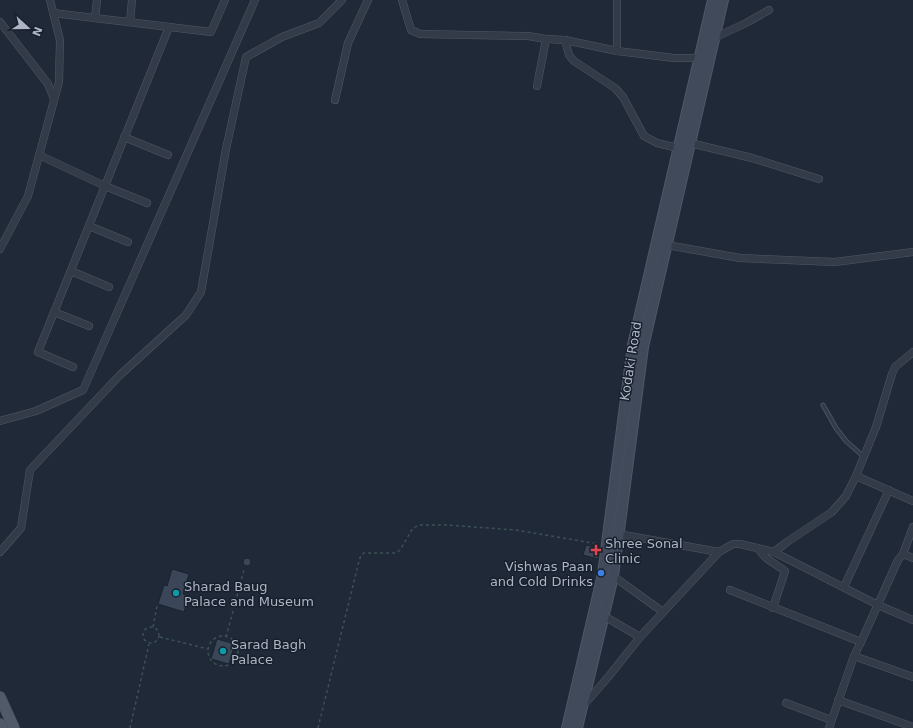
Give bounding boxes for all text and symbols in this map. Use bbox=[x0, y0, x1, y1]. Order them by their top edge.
north arrow bbox=[8, 8, 48, 48]
text: N bbox=[29, 25, 45, 38]
street label: Kodaki Road bbox=[617, 320, 644, 402]
place label: Shree Sonal Clinic bbox=[605, 536, 683, 566]
marker: Shree Sonal Clinic bbox=[590, 544, 602, 556]
place label: Vishwas Paan and Cold Drinks bbox=[490, 559, 593, 589]
marker: Vishwas Paan and Cold Drinks bbox=[596, 568, 606, 578]
place label: Sharad Baug Palace and Museum bbox=[184, 579, 314, 609]
marker: Sharad Baug Palace and Museum bbox=[171, 588, 181, 598]
place label: Sarad Bagh Palace bbox=[231, 637, 306, 667]
marker: Sarad Bagh Palace bbox=[218, 646, 228, 656]

